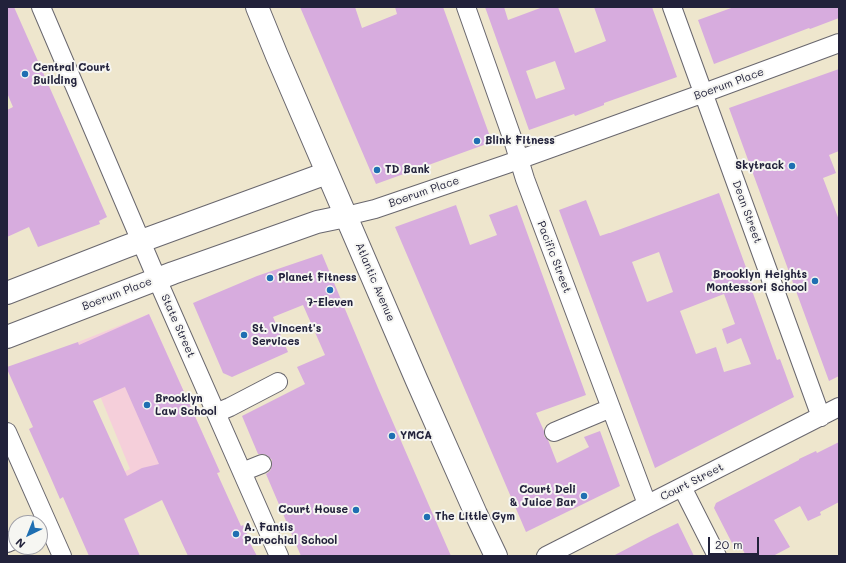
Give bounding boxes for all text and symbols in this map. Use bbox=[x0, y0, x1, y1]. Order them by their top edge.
place label: Central Court Building bbox=[33, 61, 110, 87]
street label: Boerum Place bbox=[692, 65, 766, 103]
marker: Central Court Building bbox=[20, 69, 30, 79]
place label: Blink Fitness bbox=[485, 134, 555, 148]
marker: Blink Fitness bbox=[472, 136, 482, 146]
place label: Skytrack bbox=[735, 159, 784, 173]
marker: Skytrack bbox=[787, 161, 797, 171]
place label: TD Bank bbox=[385, 163, 430, 177]
marker: TD Bank bbox=[372, 165, 382, 175]
street label: Boerum Place bbox=[387, 174, 461, 210]
street label: Dean Street bbox=[730, 179, 764, 245]
street label: Pacific Street bbox=[534, 219, 574, 295]
street label: Atlantic Avenue bbox=[352, 241, 398, 323]
place label: Brooklyn Heights Montessori School bbox=[706, 268, 807, 294]
place label: Planet Fitness bbox=[278, 271, 357, 285]
marker: Planet Fitness bbox=[265, 273, 275, 283]
street label: Boerum Place bbox=[80, 275, 154, 313]
marker: Brooklyn Heights Montessori School bbox=[810, 276, 820, 286]
marker: 7-Eleven bbox=[325, 285, 335, 295]
street label: State Street bbox=[158, 292, 198, 360]
place label: 7-Eleven bbox=[307, 296, 353, 310]
place label: St. Vincent's Services bbox=[252, 322, 321, 348]
marker: St. Vincent's Services bbox=[239, 330, 249, 340]
place label: Brooklyn Law School bbox=[155, 392, 217, 418]
marker: Brooklyn Law School bbox=[142, 400, 152, 410]
place label: YMCA bbox=[400, 429, 432, 443]
marker: YMCA bbox=[387, 431, 397, 441]
street label: Court Street bbox=[658, 460, 726, 504]
place label: Court Deli & Juice Bar bbox=[510, 483, 576, 509]
marker: Court Deli & Juice Bar bbox=[579, 491, 589, 501]
place label: Court House bbox=[278, 503, 348, 517]
marker: Court House bbox=[351, 505, 361, 515]
place label: The Little Gym bbox=[435, 510, 515, 524]
marker: The Little Gym bbox=[422, 512, 432, 522]
north arrow bbox=[8, 515, 48, 555]
place label: A. Fantis Parochial School bbox=[244, 521, 337, 547]
marker: A. Fantis Parochial School bbox=[231, 529, 241, 539]
scale bar bbox=[710, 529, 761, 555]
text: N bbox=[12, 535, 28, 552]
text: 20 m bbox=[715, 536, 743, 552]

